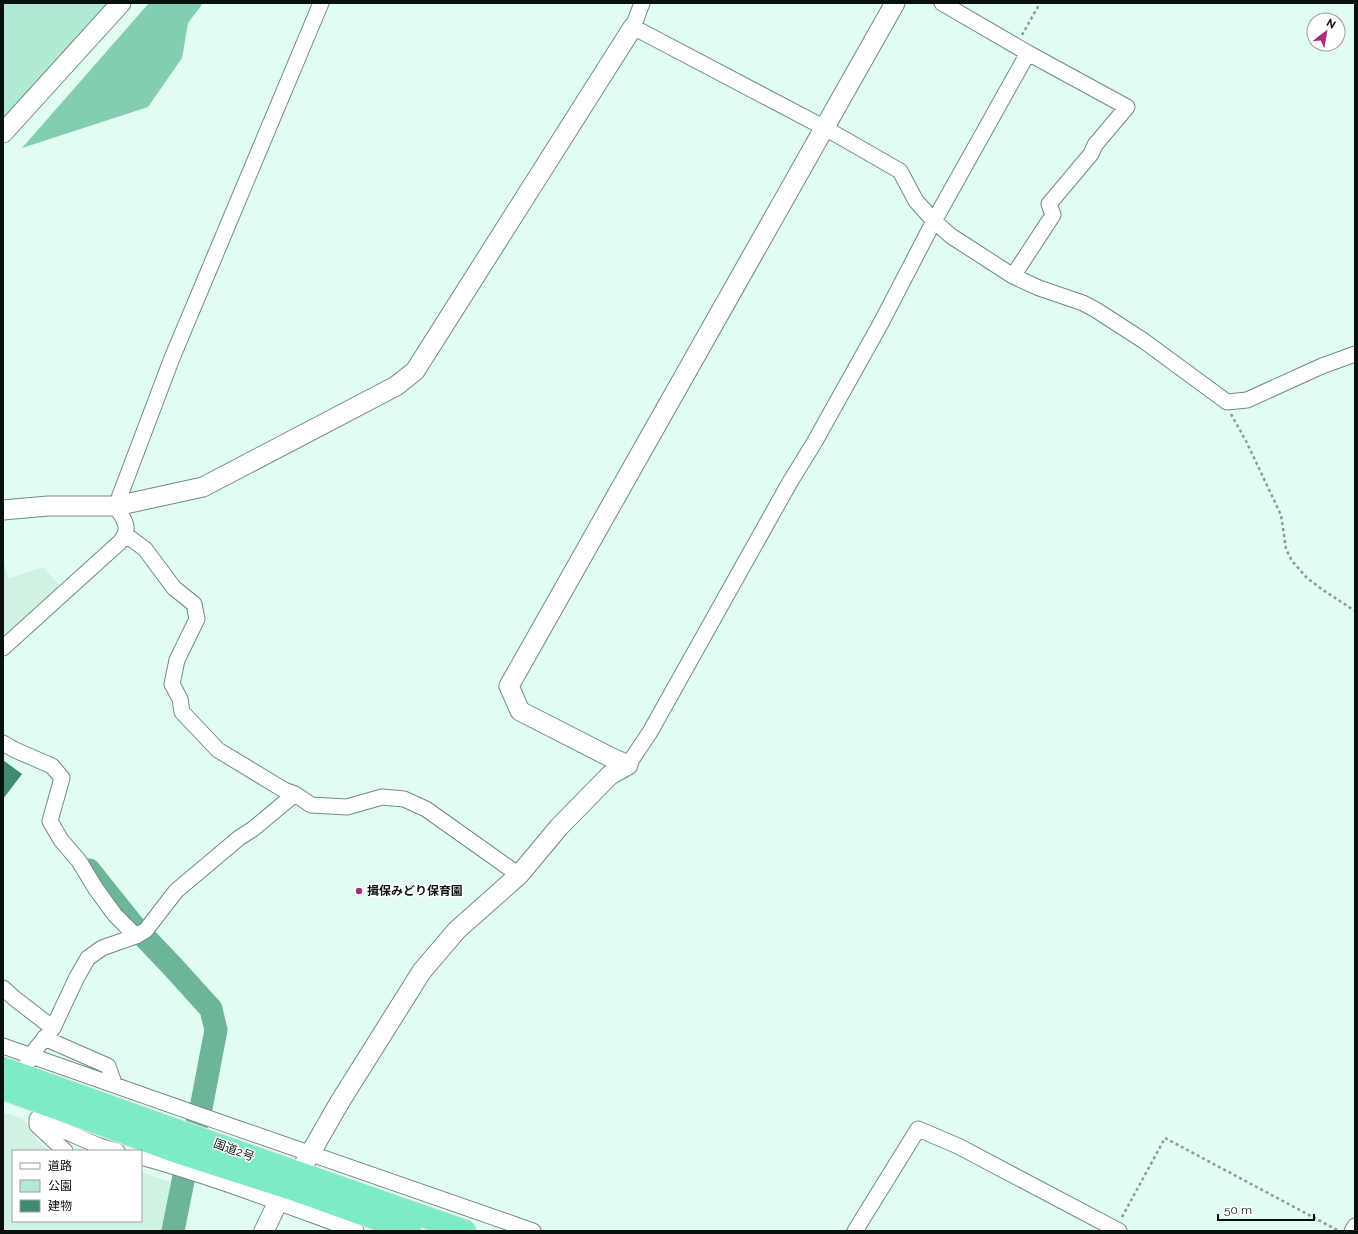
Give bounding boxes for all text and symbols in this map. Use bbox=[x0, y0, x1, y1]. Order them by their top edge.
north arrow bbox=[1306, 12, 1346, 52]
text: N bbox=[1324, 16, 1338, 32]
place label: 揖保みどり保育園 bbox=[367, 884, 463, 898]
marker: 揖保みどり保育園 bbox=[354, 886, 364, 896]
street label: 国道2号 bbox=[212, 1136, 256, 1164]
legend bbox=[12, 1150, 142, 1222]
text: 道路 bbox=[48, 1159, 72, 1173]
text: 公園 bbox=[48, 1179, 72, 1193]
scale bar bbox=[1218, 1196, 1314, 1222]
text: 建物 bbox=[48, 1199, 72, 1213]
text: 50 m bbox=[1224, 1203, 1252, 1217]

